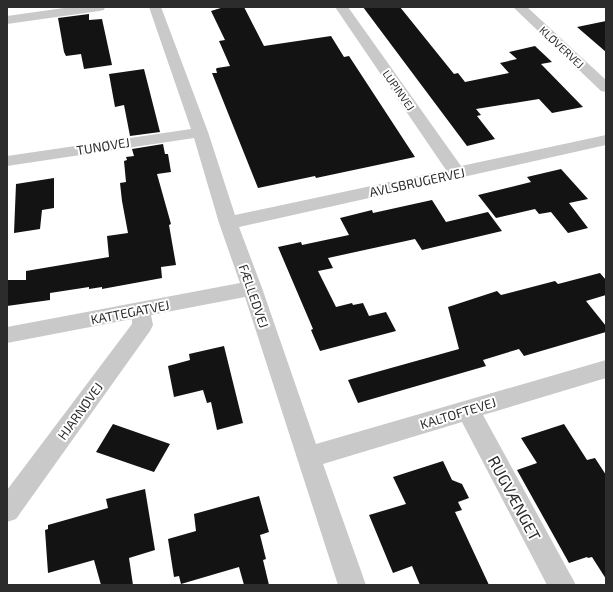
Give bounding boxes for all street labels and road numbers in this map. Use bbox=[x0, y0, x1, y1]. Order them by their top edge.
street label: KLØVERVEJ bbox=[537, 23, 587, 71]
street label: LUPINVEJ bbox=[380, 67, 418, 113]
street label: TUNØVEJ bbox=[75, 134, 131, 158]
street label: AVLSBRUGERVEJ bbox=[368, 164, 466, 200]
street label: FÆLLEDVEJ bbox=[236, 262, 272, 330]
street label: KATTEGATVEJ bbox=[89, 297, 171, 327]
street label: HJARNØVEJ bbox=[54, 379, 106, 443]
street label: KALTOFTEVEJ bbox=[418, 394, 498, 432]
street label: RUGVÆNGET bbox=[485, 452, 545, 544]

